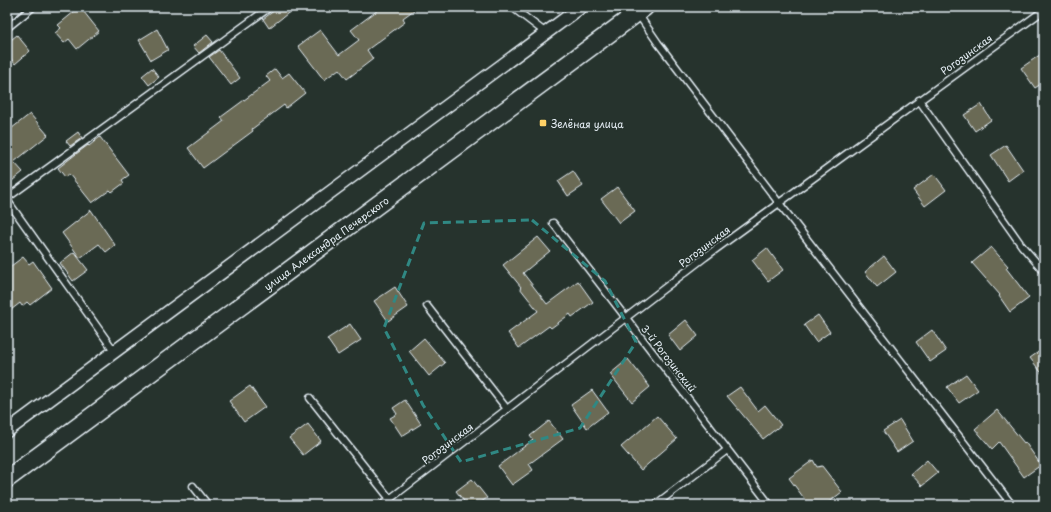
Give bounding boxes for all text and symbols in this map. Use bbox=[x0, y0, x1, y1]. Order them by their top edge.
street label: Рогозинская bbox=[937, 30, 995, 78]
place label: Зелёная улица bbox=[551, 116, 624, 131]
marker: Зелёная улица bbox=[538, 118, 548, 128]
street label: улица Александра Печерского bbox=[260, 192, 392, 294]
street label: Рогозинская bbox=[675, 222, 733, 270]
street label: 3-й Рогозинский bbox=[638, 321, 700, 395]
street label: Рогозинская bbox=[418, 419, 476, 467]

